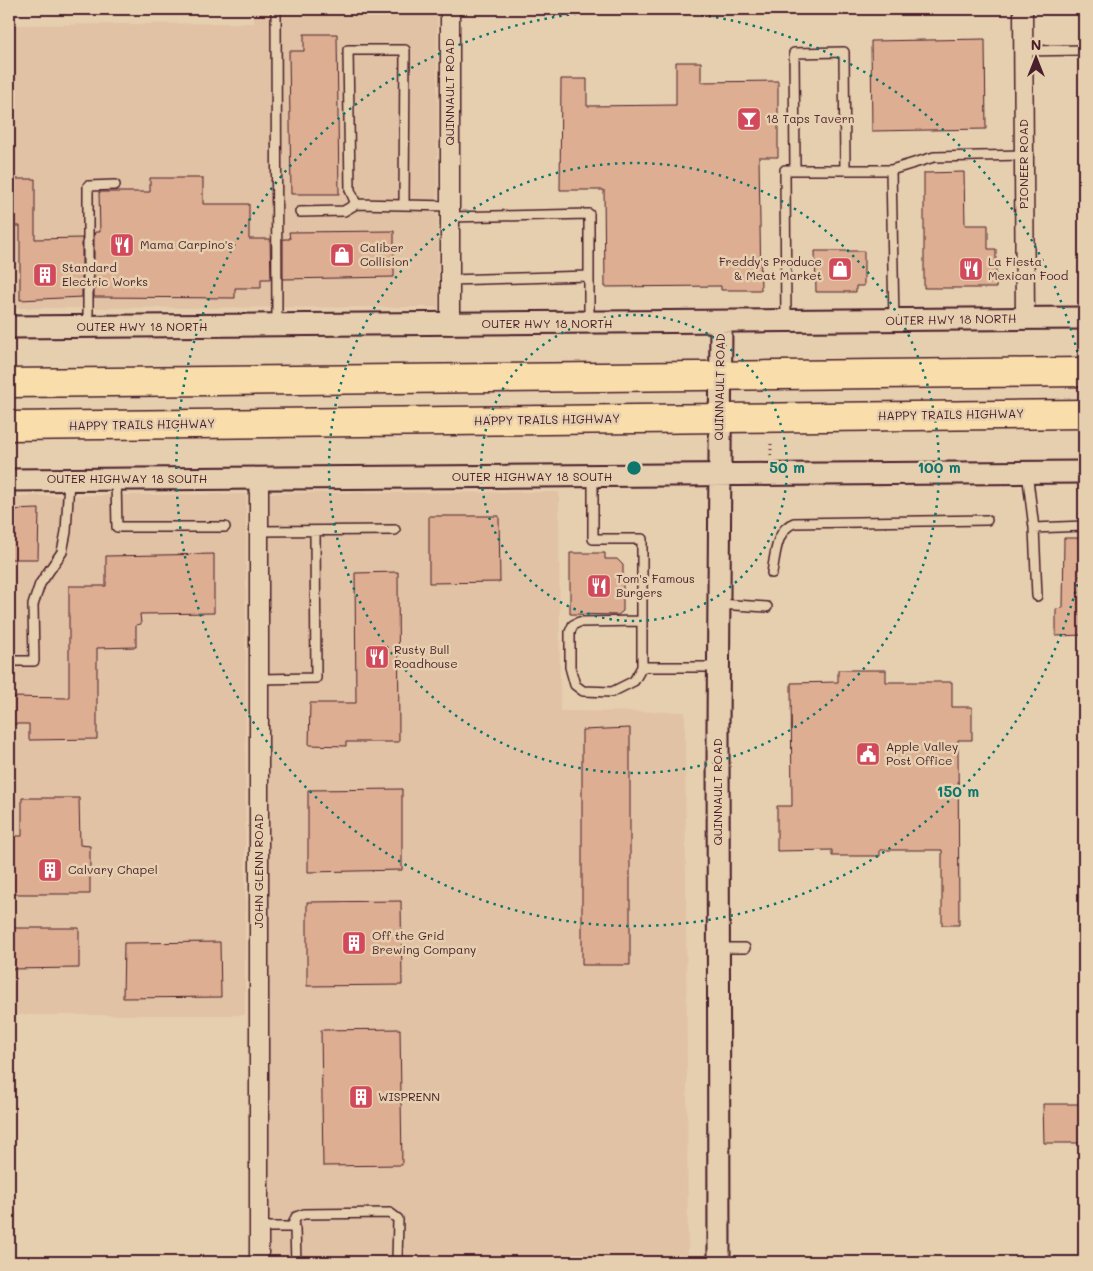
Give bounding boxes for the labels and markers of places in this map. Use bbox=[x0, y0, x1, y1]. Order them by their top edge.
bar icon: 18 Taps Tavern bbox=[736, 106, 762, 132]
place label: 18 Taps Tavern bbox=[766, 110, 854, 126]
restaurant icon: Mama Carpino's bbox=[109, 232, 135, 258]
place label: Mama Carpino's bbox=[140, 236, 233, 252]
place label: Caliber Collision bbox=[360, 239, 409, 269]
shop icon: Caliber Collision bbox=[329, 242, 355, 268]
place label: Freddy's Produce & Meat Market bbox=[719, 253, 822, 283]
place label: La Fiesta Mexican Food bbox=[988, 253, 1069, 283]
shop icon: Freddy's Produce & Meat Market bbox=[827, 256, 853, 282]
restaurant icon: La Fiesta Mexican Food bbox=[958, 256, 984, 282]
place label: Standard Electric Works bbox=[62, 259, 148, 289]
building icon: Standard Electric Works bbox=[32, 262, 58, 288]
centre of rings bbox=[625, 459, 643, 477]
place label: Tom's Famous Burgers bbox=[616, 570, 695, 600]
restaurant icon: Tom's Famous Burgers bbox=[586, 573, 612, 599]
place label: Rusty Bull Roadhouse bbox=[394, 641, 458, 671]
restaurant icon: Rusty Bull Roadhouse bbox=[364, 644, 390, 670]
place label: Apple Valley Post Office bbox=[886, 738, 958, 768]
public building icon: Apple Valley Post Office bbox=[855, 741, 881, 767]
building icon: Calvary Chapel bbox=[37, 857, 63, 883]
place label: Calvary Chapel bbox=[68, 861, 158, 877]
place label: Off the Grid Brewing Company bbox=[372, 927, 476, 957]
building icon: Off the Grid Brewing Company bbox=[341, 930, 367, 956]
building icon: WISPRENN bbox=[348, 1084, 374, 1110]
place label: WISPRENN bbox=[378, 1088, 440, 1104]

